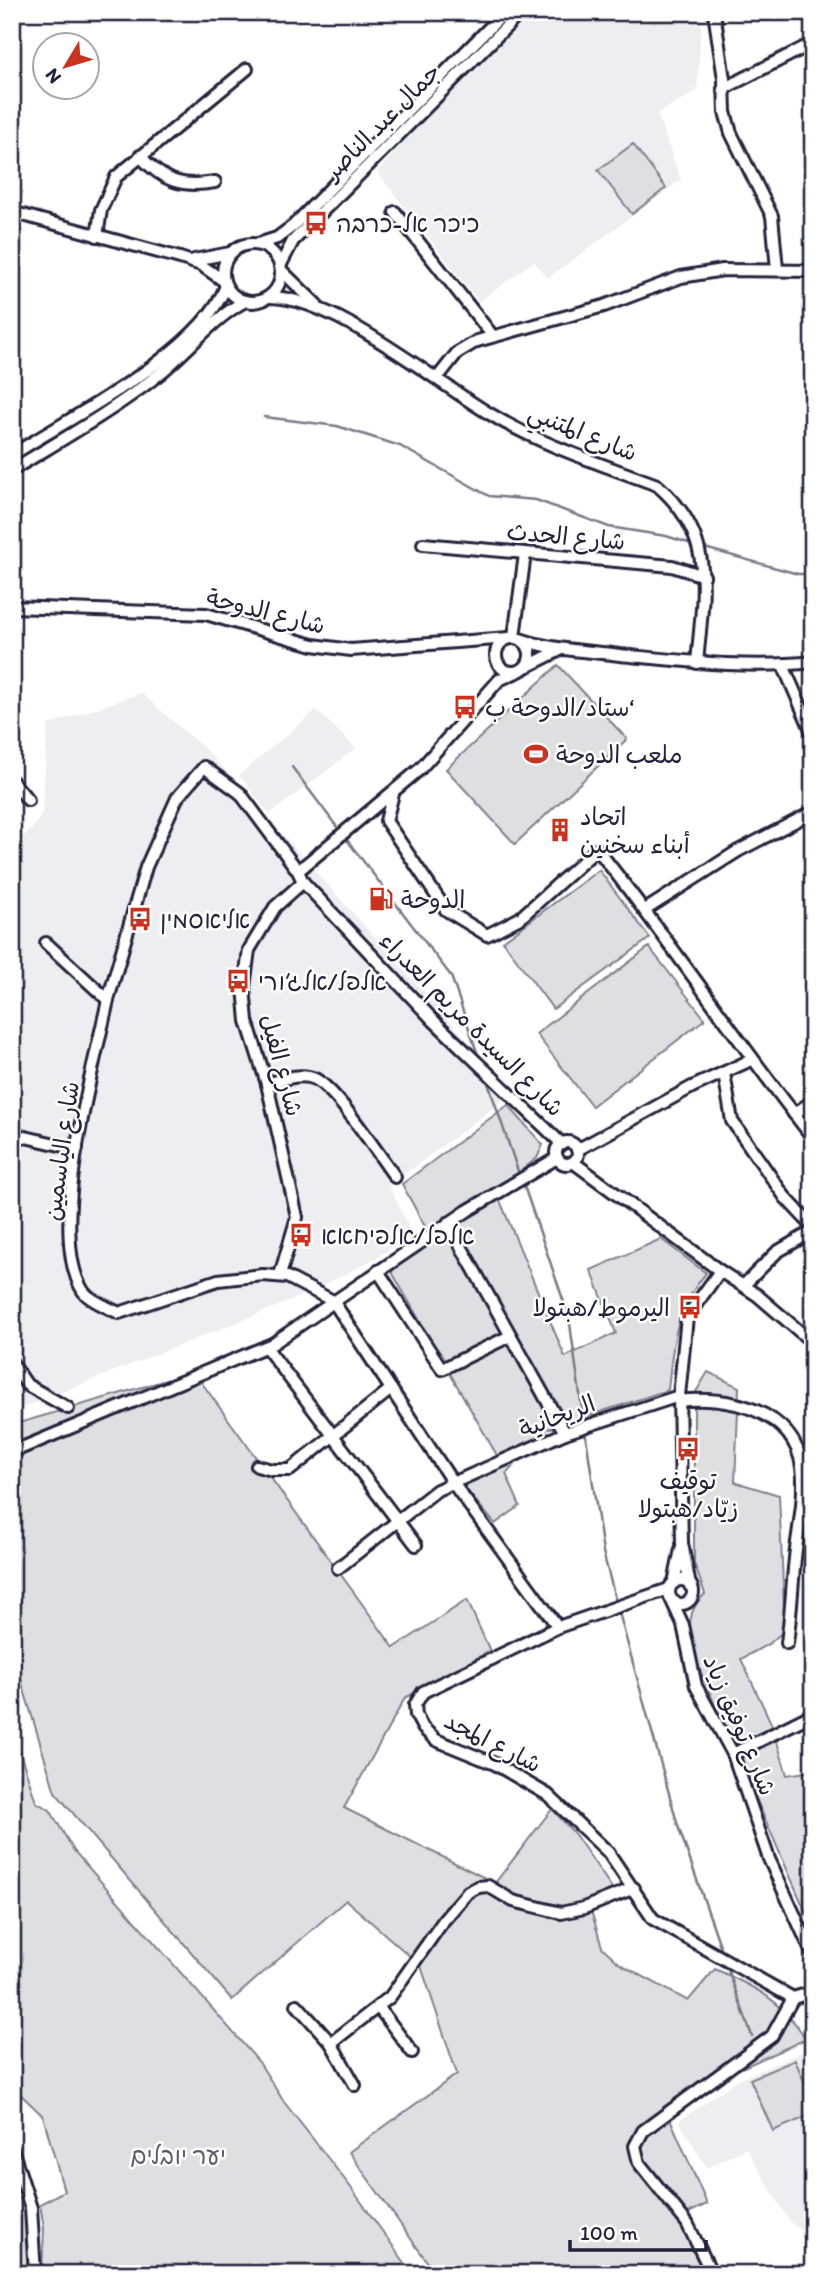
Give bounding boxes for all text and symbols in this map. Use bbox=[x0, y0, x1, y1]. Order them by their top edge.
north arrow bbox=[32, 32, 102, 102]
street label: جمال عبد الناصر bbox=[316, 57, 446, 187]
text: N bbox=[40, 64, 66, 88]
bus stop icon: כיכר אל-כרבה bbox=[302, 209, 330, 237]
place label: כיכר אל-כרבה bbox=[336, 209, 479, 238]
street label: شارع المتنبي bbox=[522, 397, 642, 473]
street label: شارع الحدث bbox=[505, 516, 627, 559]
street label: شارع الدوحة bbox=[203, 582, 328, 643]
bus stop icon: ستاد/الدوحة ب‘ bbox=[451, 693, 479, 721]
place label: ستاد/الدوحة ب‘ bbox=[485, 693, 635, 722]
sports icon: ملعب الدوحة bbox=[522, 740, 550, 768]
place label: ملعب الدوحة bbox=[556, 740, 682, 769]
place label: اتحاد أبناء سخنين bbox=[580, 802, 690, 859]
building icon: اتحاد أبناء سخنين bbox=[546, 816, 574, 844]
fuel station icon: الدوحة bbox=[367, 885, 395, 913]
place label: الدوحة bbox=[401, 885, 465, 914]
bus stop icon: אליאסמין bbox=[126, 905, 154, 933]
place label: אליאסמין bbox=[160, 905, 250, 935]
street label: شارع السيدة مريم العدراء bbox=[371, 926, 570, 1125]
bus stop icon: אלפל/אלג׳ורי bbox=[224, 967, 252, 995]
place label: אלפל/אלג׳ורי bbox=[258, 967, 387, 996]
street label: شارع الفيل bbox=[252, 1011, 310, 1120]
street label: شارع الياسمين bbox=[37, 1079, 88, 1223]
bus stop icon: אלפל/אלפיחאא bbox=[287, 1221, 315, 1249]
place label: אלפל/אלפיחאא bbox=[321, 1221, 474, 1250]
place label: اليرموط/هبتولا bbox=[533, 1293, 670, 1324]
bus stop icon: اليرموط/هبتولا bbox=[676, 1293, 704, 1321]
street label: الريحانية bbox=[515, 1388, 599, 1444]
bus stop icon: توقيف زيّاد/هبتولا bbox=[674, 1435, 702, 1463]
place label: توقيف زيّاد/هبتولا bbox=[638, 1466, 738, 1524]
street label: شارع توفيق زياد bbox=[695, 1650, 783, 1801]
street label: شارع المجد bbox=[439, 1705, 546, 1781]
park label: יער יובלים bbox=[130, 2141, 226, 2170]
scale bar bbox=[570, 2209, 706, 2253]
text: 100 m bbox=[580, 2220, 638, 2245]

